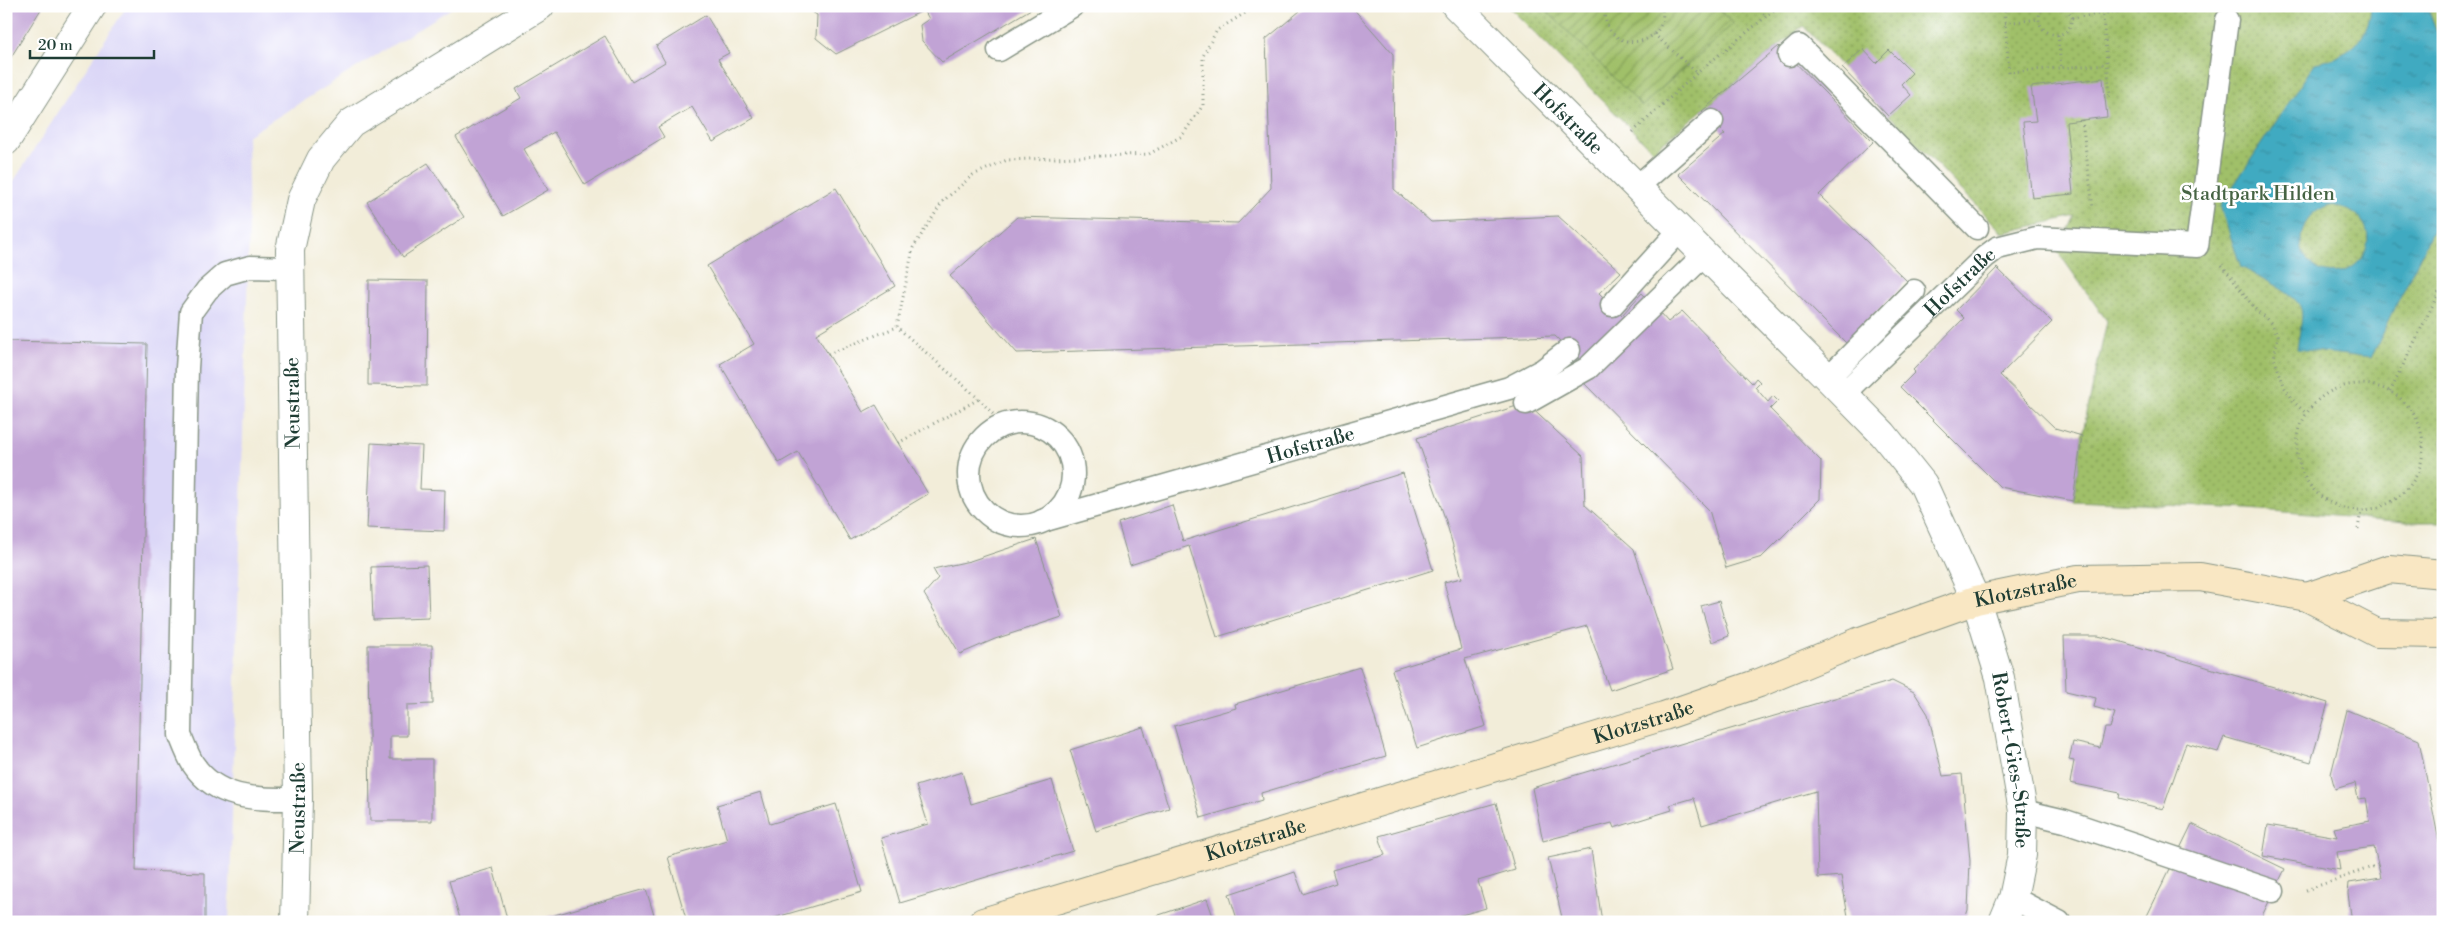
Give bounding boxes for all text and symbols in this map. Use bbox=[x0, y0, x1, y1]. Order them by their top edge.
scale bar bbox=[30, 28, 154, 60]
text: 20 m bbox=[38, 36, 73, 55]
street label: Hofstraße bbox=[1527, 79, 1608, 160]
park label: Stadtpark Hilden bbox=[2181, 182, 2335, 207]
street label: Hofstraße bbox=[1919, 242, 2001, 323]
street label: Neustraße bbox=[280, 357, 307, 449]
street label: Hofstraße bbox=[1264, 422, 1358, 470]
street label: Klotzstraße bbox=[1972, 569, 2079, 614]
street label: Robert-Gies-Straße bbox=[1985, 670, 2034, 849]
street label: Klotzstraße bbox=[1590, 696, 1698, 751]
street label: Neustraße bbox=[286, 762, 312, 854]
street label: Klotzstraße bbox=[1203, 814, 1310, 868]

